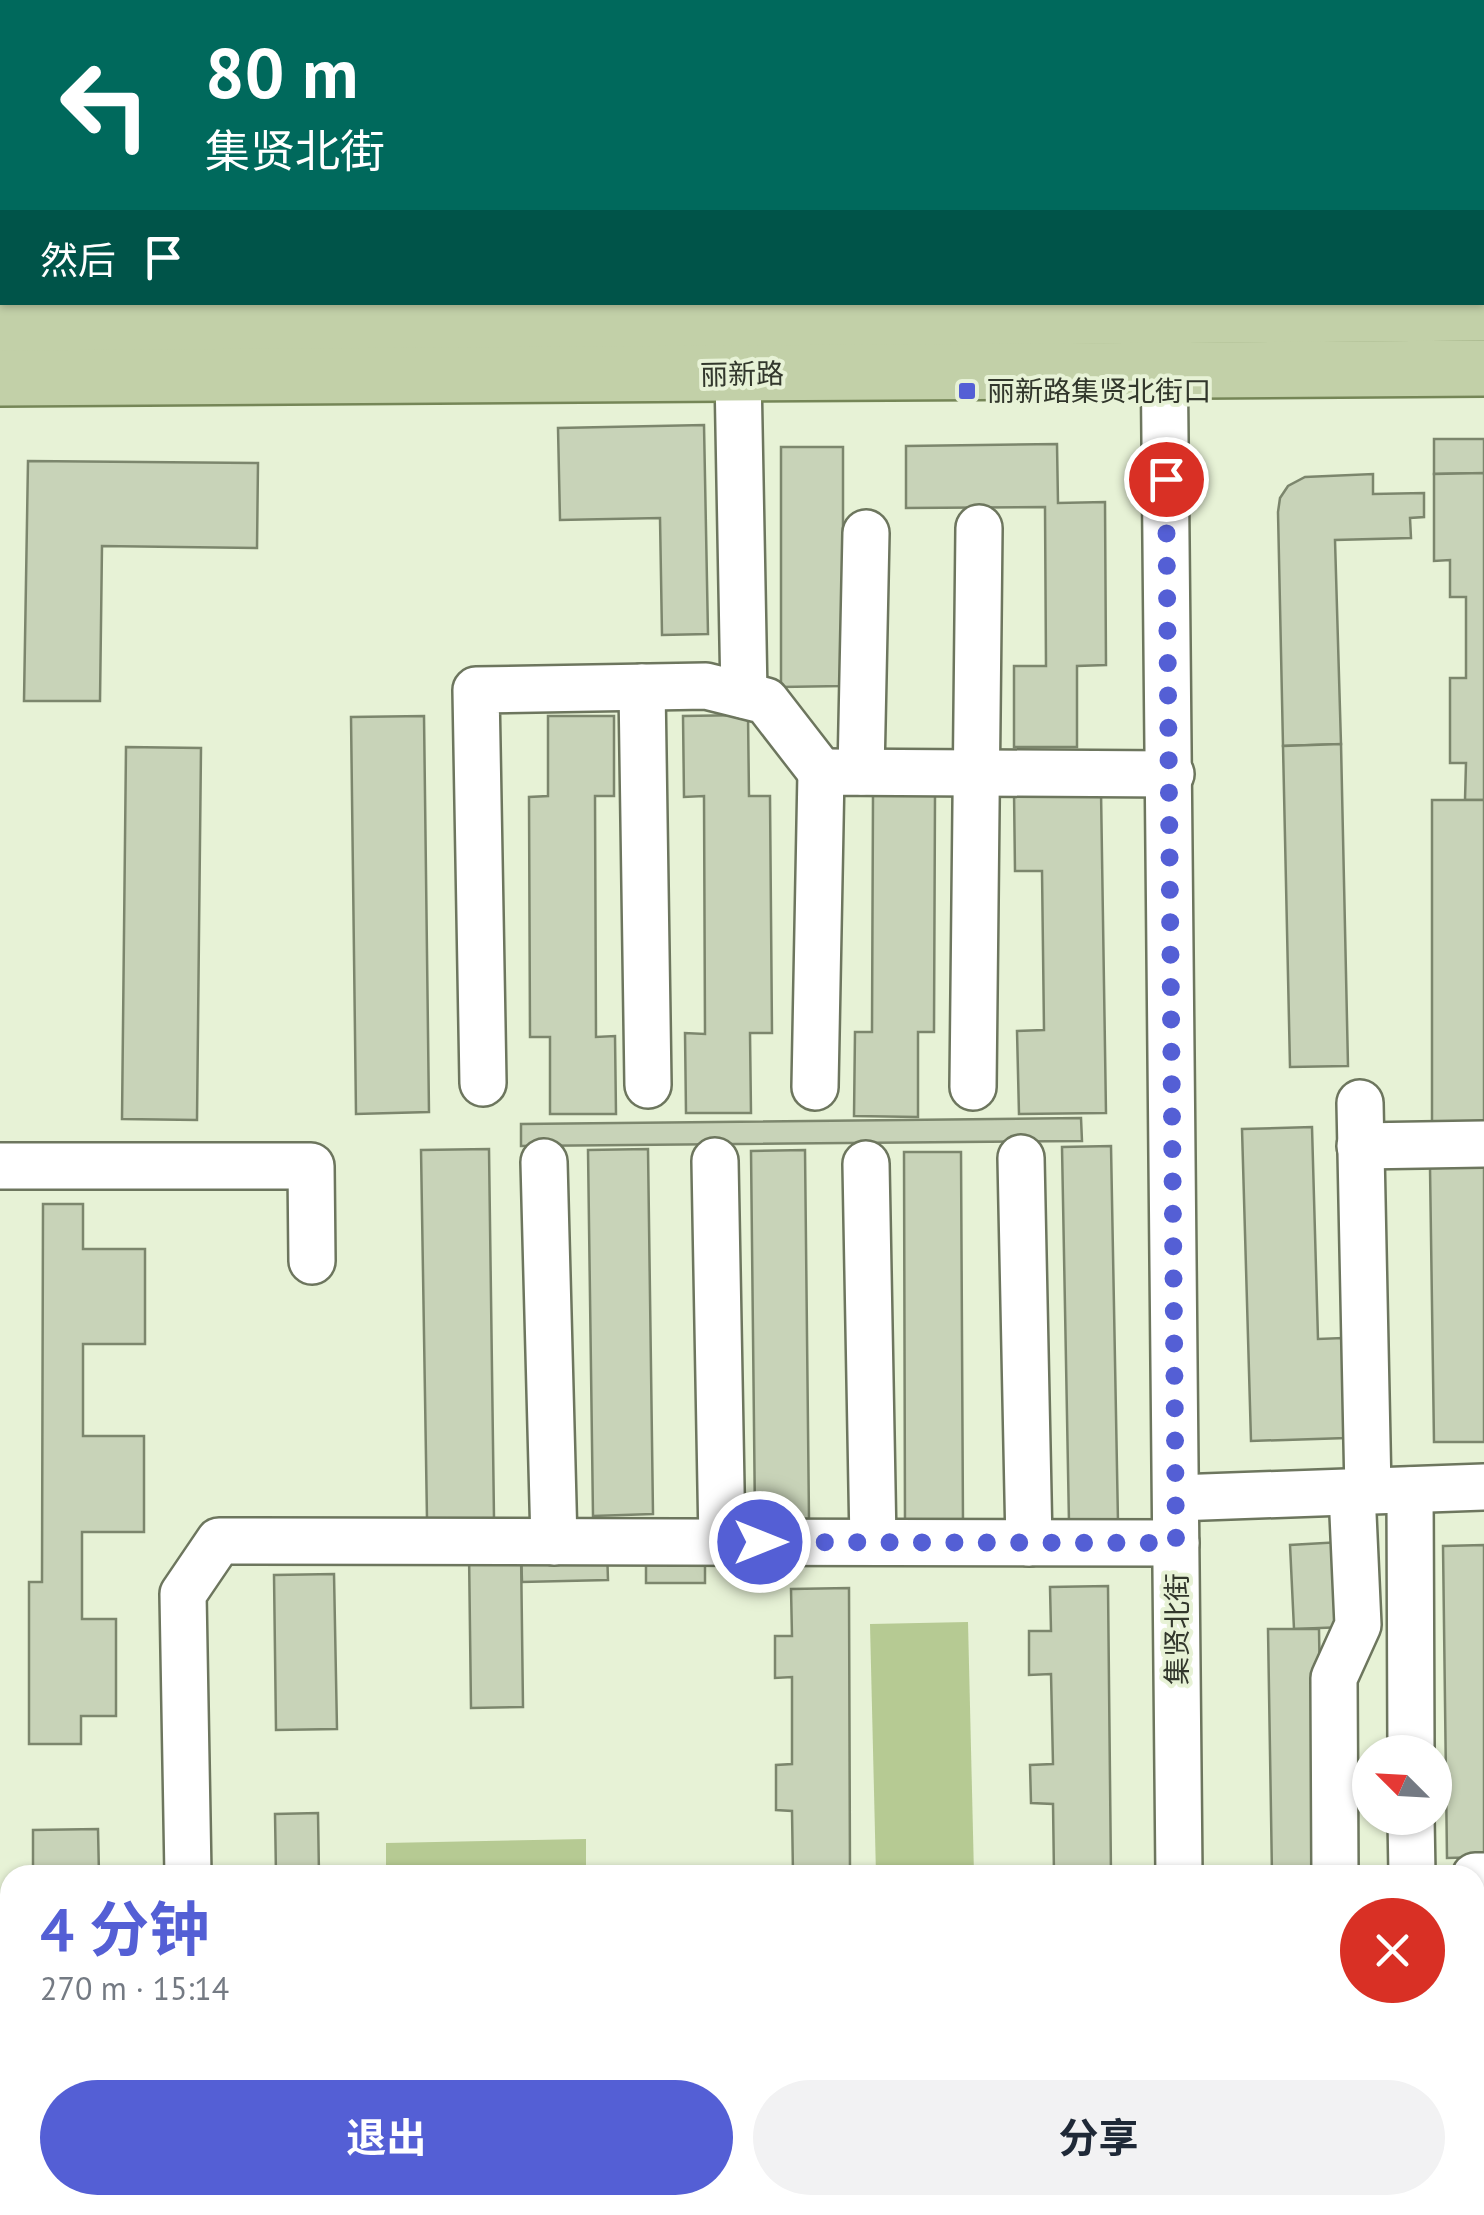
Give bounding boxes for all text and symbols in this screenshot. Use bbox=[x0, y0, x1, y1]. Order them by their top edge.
text: 80 m bbox=[205, 27, 358, 117]
icon: left bbox=[40, 40, 170, 170]
text: 集贤北街 bbox=[205, 121, 385, 179]
icon: arrive bbox=[136, 230, 191, 285]
text: 然后 bbox=[40, 235, 116, 284]
street label: 丽新路 bbox=[700, 354, 784, 393]
place label: 丽新路集贤北街口 bbox=[987, 372, 1211, 409]
marker: 丽新路集贤北街口 bbox=[956, 380, 978, 402]
pin bbox=[1124, 437, 1209, 522]
icon: arrive bbox=[1139, 452, 1194, 507]
position arrow bbox=[708, 1490, 812, 1594]
street label: 集贤北街 bbox=[1158, 1573, 1195, 1685]
north arrow bbox=[1352, 1735, 1452, 1835]
map controls bbox=[1352, 1735, 1452, 1835]
text: 4 分钟 bbox=[40, 1890, 209, 1968]
button: close bbox=[1340, 1898, 1445, 2003]
text: 270 m · 15:14 bbox=[40, 1967, 229, 2009]
button: 退出 bbox=[40, 2080, 733, 2195]
button: 分享 bbox=[753, 2080, 1445, 2195]

